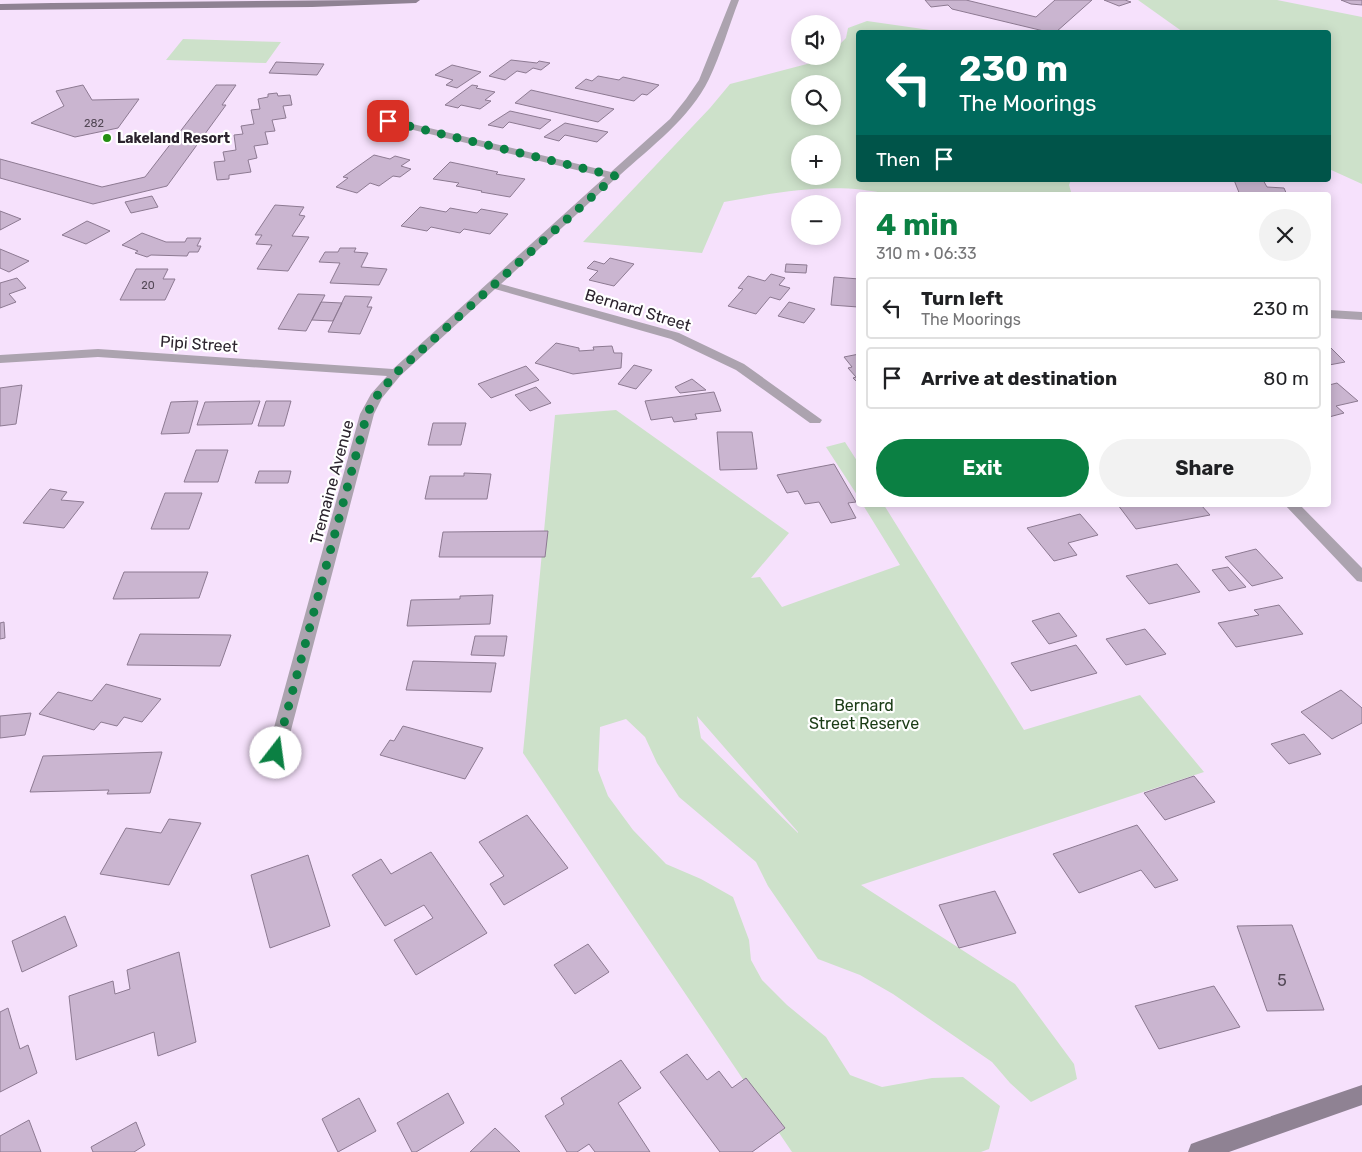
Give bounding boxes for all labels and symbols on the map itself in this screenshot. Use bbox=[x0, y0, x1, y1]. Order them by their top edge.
pin bbox=[367, 100, 409, 142]
house number: 282 bbox=[84, 117, 104, 130]
place label: Lakeland Resort bbox=[117, 130, 230, 147]
marker: Lakeland Resort bbox=[101, 132, 113, 144]
house number: 20 bbox=[141, 279, 155, 292]
street label: Bernard Street bbox=[583, 285, 693, 335]
street label: Pipi Street bbox=[160, 332, 238, 356]
street label: Tremaine Avenue bbox=[306, 418, 358, 546]
park label: Bernard Street Reserve bbox=[809, 696, 919, 733]
position arrow bbox=[249, 726, 301, 778]
house number: 5 bbox=[1277, 971, 1287, 990]

